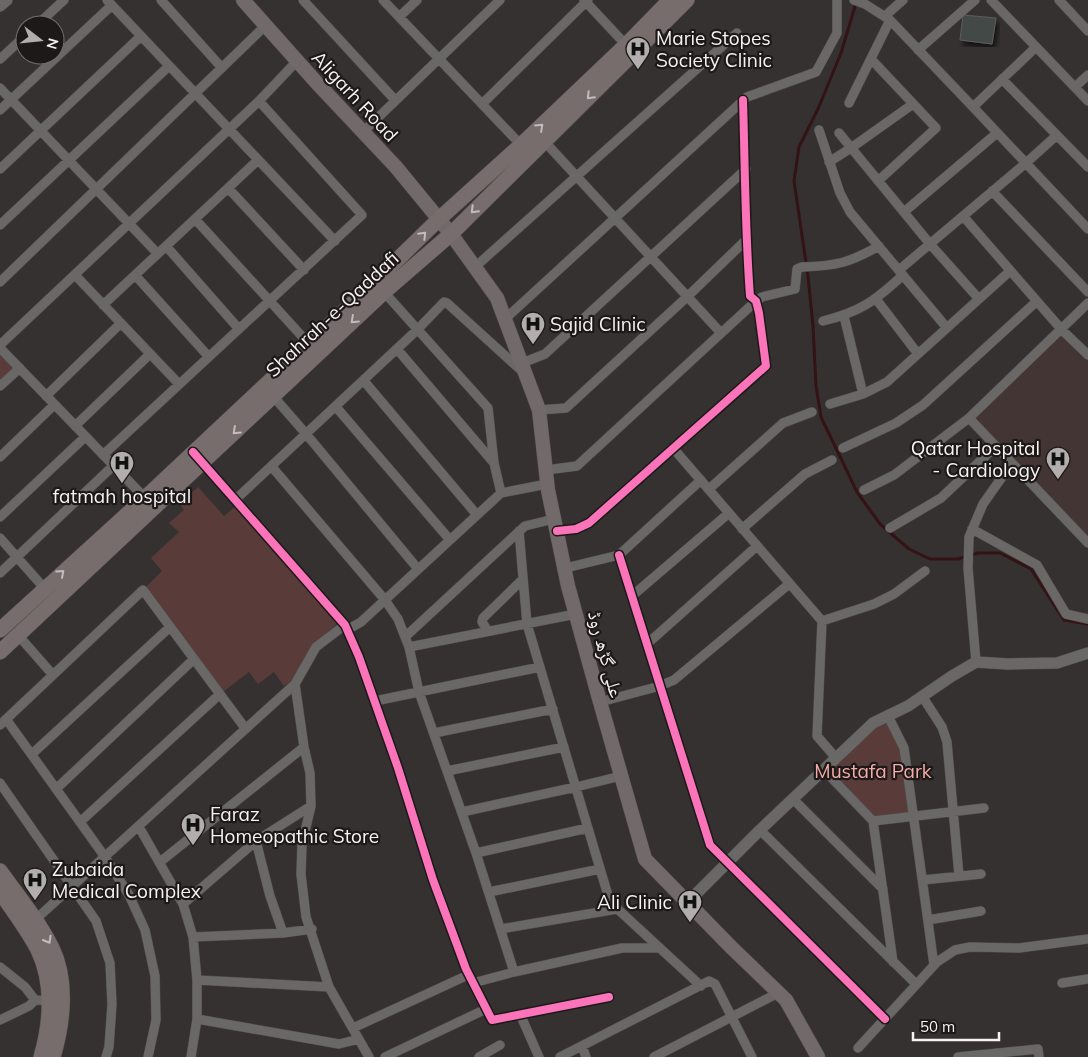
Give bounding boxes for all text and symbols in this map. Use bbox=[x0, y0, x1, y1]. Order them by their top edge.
north arrow bbox=[15, 15, 65, 65]
place label: Marie Stopes Society Clinic bbox=[656, 26, 772, 72]
text: N bbox=[42, 36, 63, 51]
hospital icon: Marie Stopes Society Clinic bbox=[625, 36, 651, 70]
street label: Aligarh Road bbox=[307, 46, 403, 146]
one-way arrow bbox=[586, 90, 595, 99]
one-way arrow bbox=[534, 124, 543, 133]
one-way arrow bbox=[471, 204, 480, 213]
one-way arrow bbox=[417, 232, 426, 241]
street label: Shahrah-e-Qaddafi bbox=[261, 246, 403, 382]
hospital icon: Sajid Clinic bbox=[520, 311, 546, 345]
place label: Sajid Clinic bbox=[550, 312, 646, 336]
one-way arrow bbox=[351, 314, 360, 323]
one-way arrow bbox=[232, 425, 241, 434]
place label: Qatar Hospital - Cardiology bbox=[911, 436, 1040, 482]
hospital icon: Qatar Hospital - Cardiology bbox=[1045, 446, 1071, 480]
hospital icon: fatmah hospital bbox=[109, 450, 135, 484]
place label: fatmah hospital bbox=[53, 484, 191, 508]
one-way arrow bbox=[56, 570, 65, 579]
street label: علی گڑھ روڈ bbox=[583, 608, 629, 700]
park label: Mustafa Park bbox=[814, 759, 932, 783]
place label: Faraz Homeopathic Store bbox=[210, 802, 379, 848]
hospital icon: Faraz Homeopathic Store bbox=[180, 812, 206, 846]
place label: Zubaida Medical Complex bbox=[52, 857, 201, 903]
hospital icon: Zubaida Medical Complex bbox=[22, 867, 48, 901]
hospital icon: Ali Clinic bbox=[677, 889, 703, 923]
place label: Ali Clinic bbox=[597, 890, 672, 914]
one-way arrow bbox=[41, 935, 51, 944]
scale bar bbox=[913, 1010, 999, 1042]
text: 50 m bbox=[920, 1017, 955, 1036]

